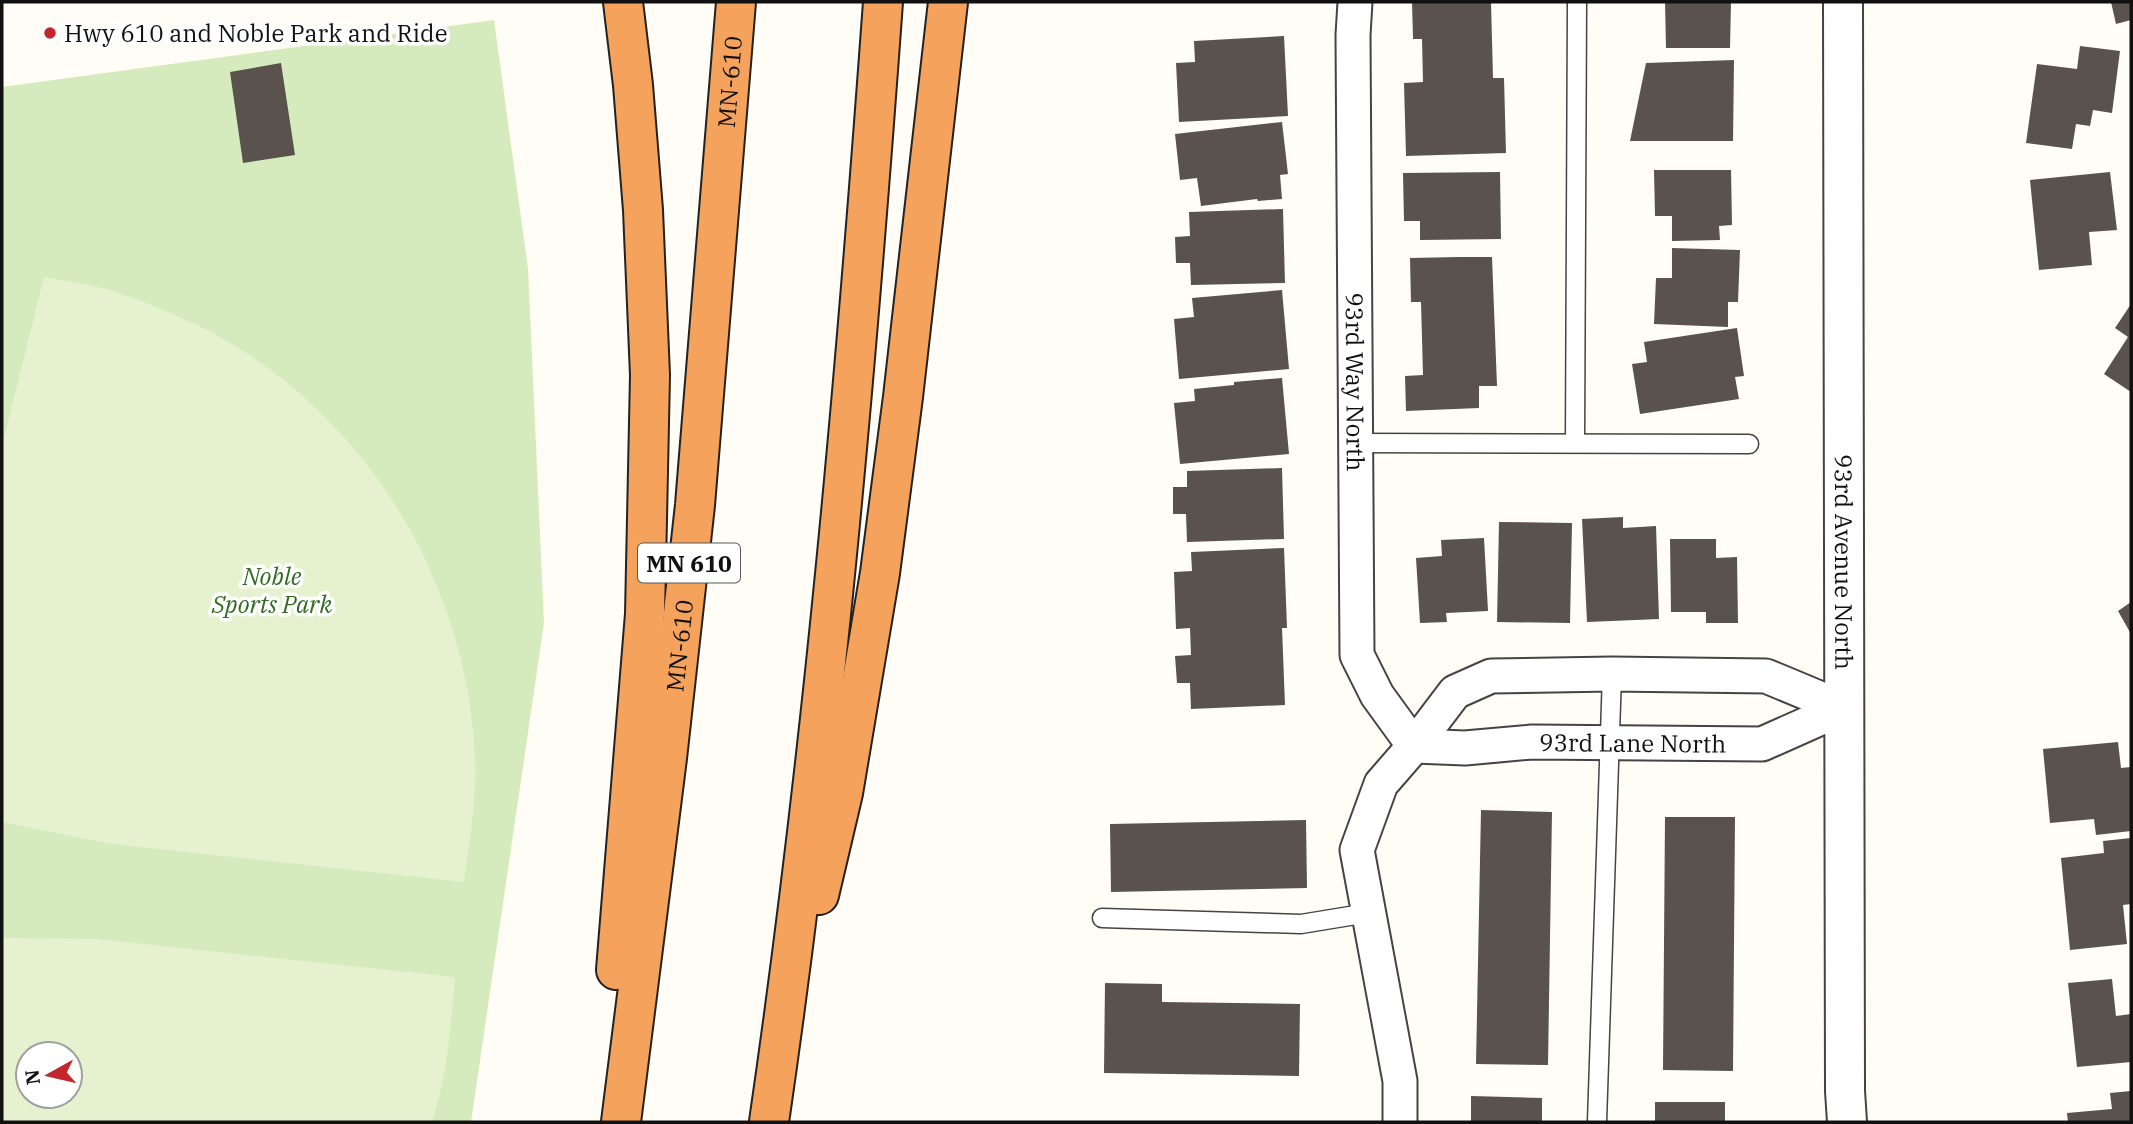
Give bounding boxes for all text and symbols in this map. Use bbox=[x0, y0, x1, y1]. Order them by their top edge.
place label: Hwy 610 and Noble Park and Ride bbox=[64, 17, 448, 49]
marker: Hwy 610 and Noble Park and Ride bbox=[42, 25, 58, 41]
street label: MN-610 bbox=[710, 35, 749, 129]
street label: 93rd Way North bbox=[1339, 292, 1372, 472]
street label: 93rd Avenue North bbox=[1828, 454, 1860, 670]
road number: MN 610 bbox=[638, 544, 740, 582]
park label: Noble Sports Park bbox=[211, 560, 332, 620]
street label: MN-610 bbox=[658, 598, 700, 693]
street label: 93rd Lane North bbox=[1539, 726, 1726, 760]
north arrow bbox=[14, 1040, 84, 1110]
text: N bbox=[19, 1068, 45, 1086]

